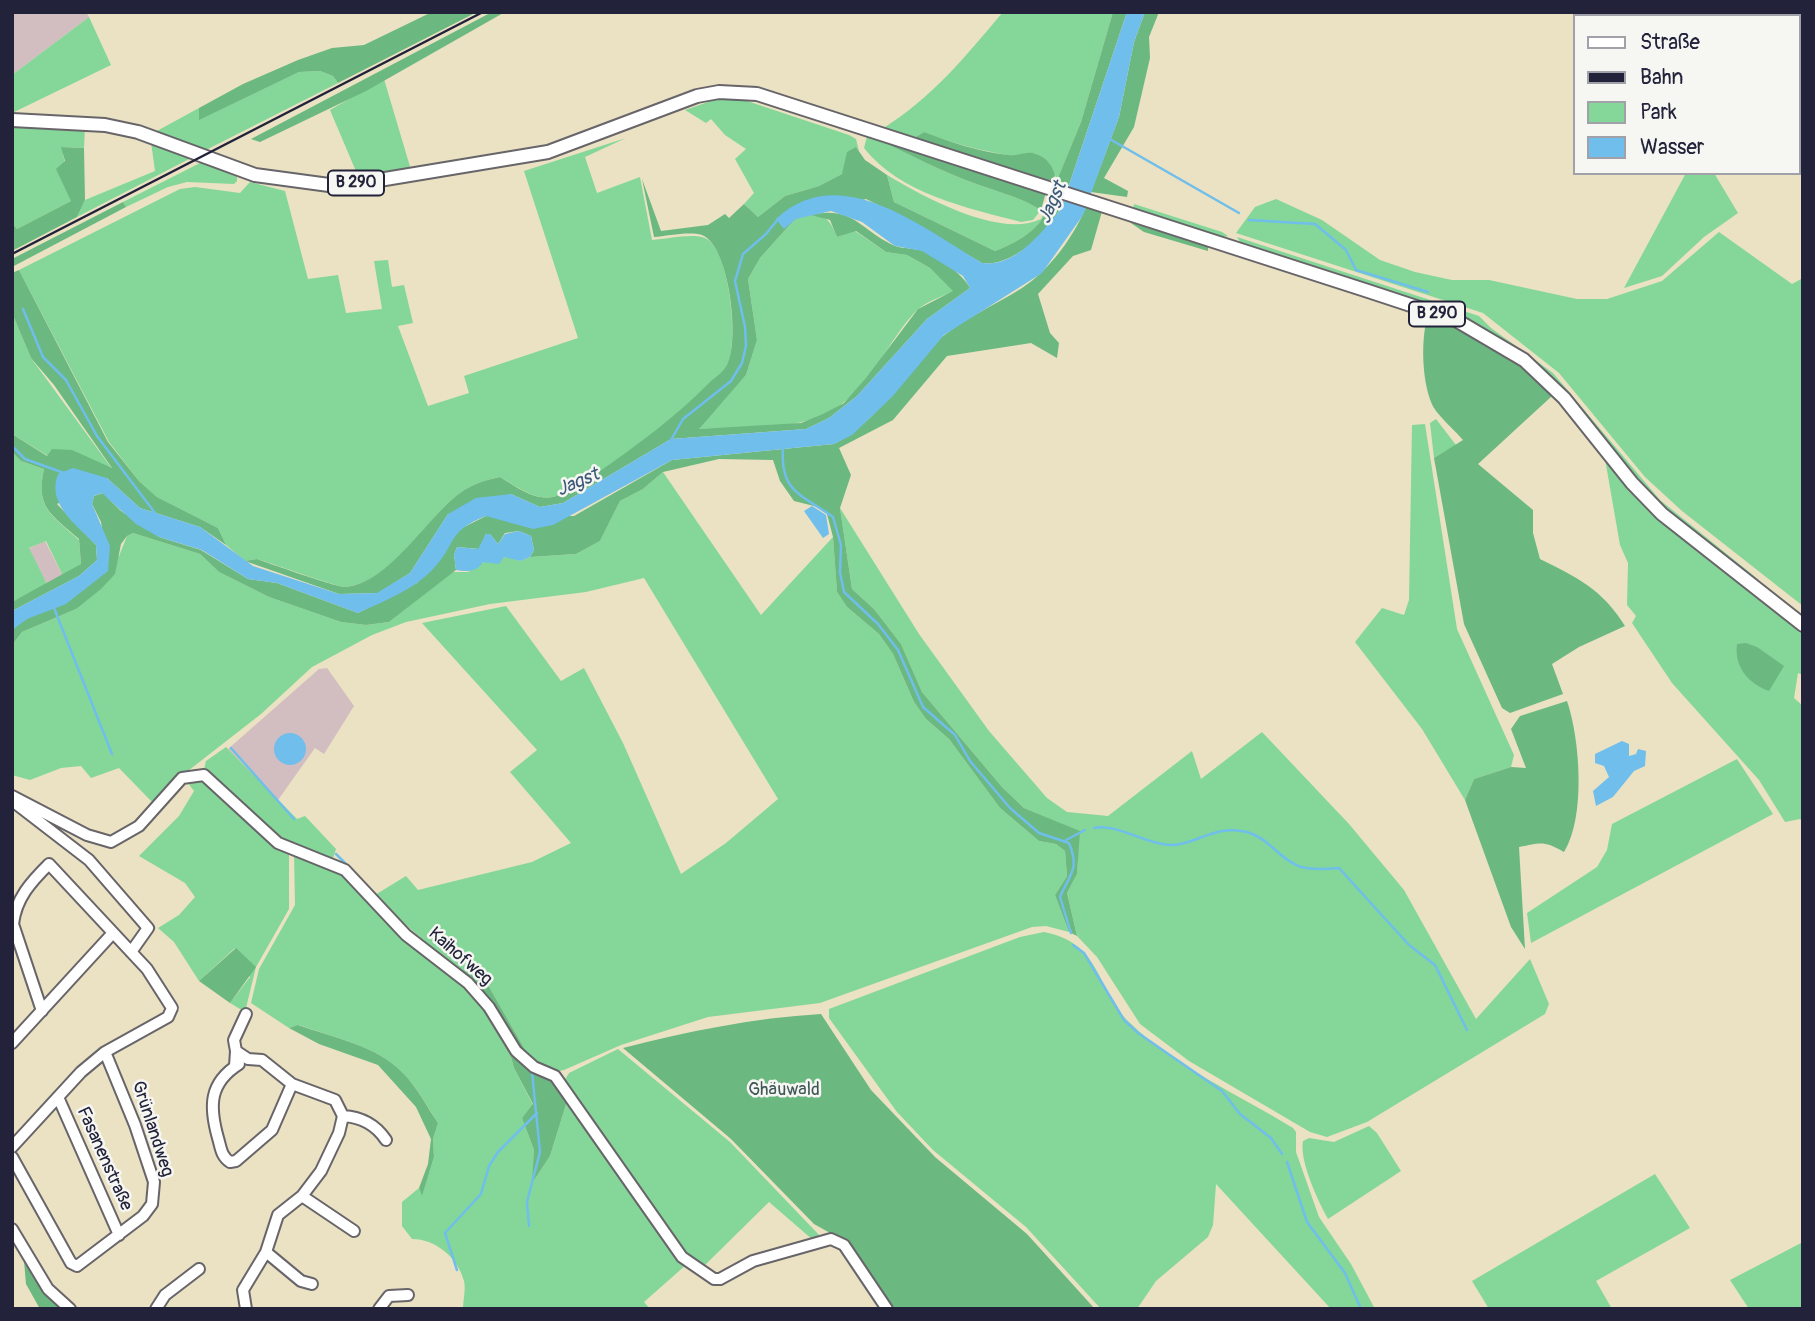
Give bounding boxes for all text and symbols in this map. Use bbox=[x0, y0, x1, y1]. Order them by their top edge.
legend bbox=[1574, 14, 1801, 175]
text: Straße bbox=[1640, 29, 1700, 56]
text: Bahn bbox=[1640, 64, 1683, 91]
text: Park bbox=[1640, 99, 1677, 126]
text: Wasser bbox=[1640, 134, 1704, 161]
road number: B 290 bbox=[328, 170, 384, 196]
water label: Jagst bbox=[1034, 178, 1072, 228]
road number: B 290 bbox=[1409, 302, 1465, 326]
water label: Jagst bbox=[553, 464, 603, 502]
street label: Kaihofweg bbox=[424, 923, 496, 991]
street label: Grünlandweg bbox=[126, 1079, 178, 1179]
park label: Ghäuwald bbox=[748, 1079, 820, 1101]
street label: Fasanenstraße bbox=[71, 1104, 137, 1214]

